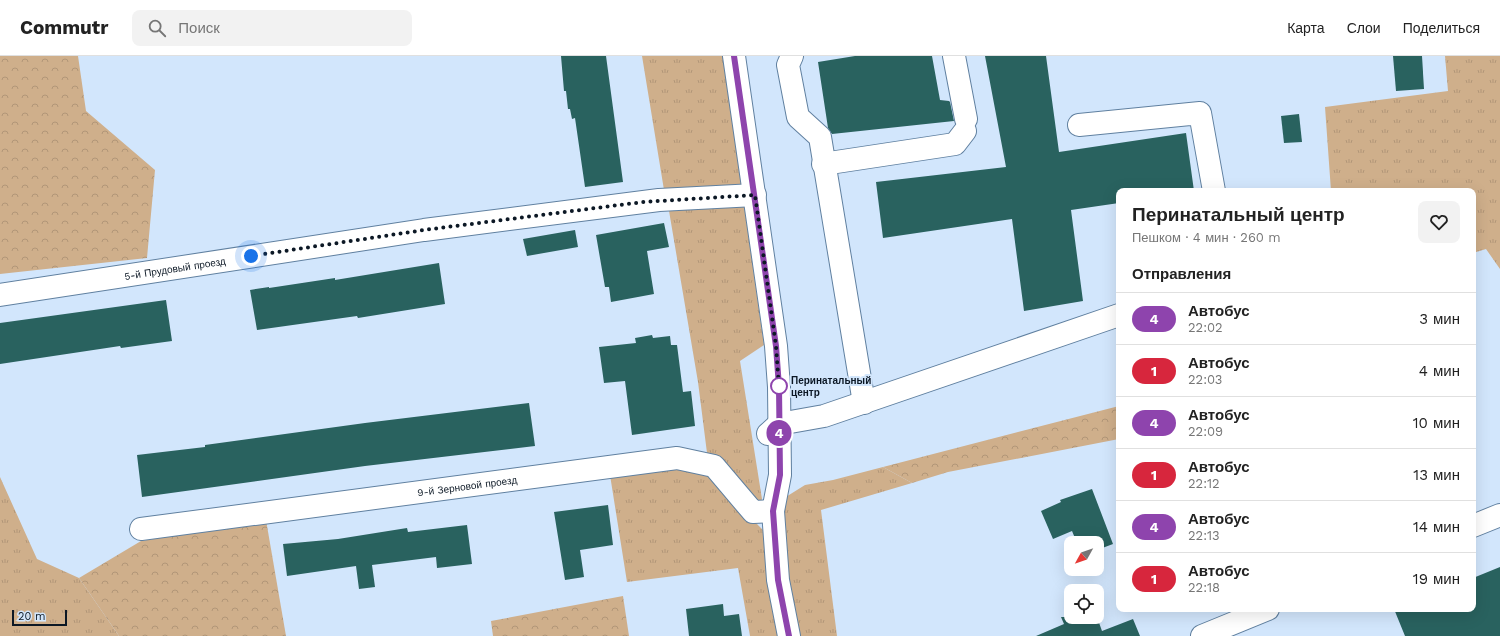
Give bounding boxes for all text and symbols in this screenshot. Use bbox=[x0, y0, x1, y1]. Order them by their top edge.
search box bbox=[132, 10, 412, 46]
text: Commutr bbox=[20, 16, 108, 39]
icon: search bbox=[146, 17, 168, 39]
text: Поиск bbox=[178, 19, 220, 37]
text: Карта bbox=[1287, 20, 1325, 36]
text: Слои bbox=[1347, 20, 1381, 36]
text: Поделиться bbox=[1403, 20, 1480, 36]
button: heart bbox=[1418, 201, 1460, 243]
text: Перинатальный центр bbox=[1132, 203, 1345, 226]
text: Пешком · 4 мин · 260 m bbox=[1132, 230, 1281, 245]
your location bbox=[241, 246, 261, 266]
street label: 5-й Прудовый проезд bbox=[124, 255, 227, 281]
text: Отправления bbox=[1132, 265, 1231, 283]
text: Автобус bbox=[1188, 302, 1250, 320]
text: 3 мин bbox=[1419, 310, 1460, 328]
text: 4 bbox=[1149, 311, 1159, 327]
text: 22:02 bbox=[1188, 320, 1223, 335]
text: Автобус bbox=[1188, 354, 1250, 372]
text: 4 мин bbox=[1419, 362, 1460, 380]
text: 1 bbox=[1151, 363, 1157, 379]
text: 22:03 bbox=[1188, 372, 1222, 387]
place label: Перинатальный центр bbox=[791, 375, 871, 398]
marker: Перинатальный центр bbox=[770, 377, 788, 395]
text: Автобус bbox=[1188, 406, 1250, 424]
text: 10 мин bbox=[1413, 414, 1460, 432]
text: 4 bbox=[1149, 415, 1159, 431]
line badge: 4 bbox=[766, 420, 792, 446]
text: 22:09 bbox=[1188, 424, 1223, 439]
text: 4 bbox=[774, 425, 784, 441]
text: Автобус bbox=[1188, 458, 1250, 476]
text: 13 мин bbox=[1413, 466, 1460, 484]
text: 1 bbox=[1151, 467, 1157, 483]
street label: 9-й Зерновой проезд bbox=[417, 474, 518, 498]
text: 22:12 bbox=[1188, 476, 1220, 491]
text: Автобус bbox=[1188, 510, 1250, 528]
text: 14 мин bbox=[1413, 518, 1460, 536]
text: 4 bbox=[1149, 519, 1159, 535]
text: 22:13 bbox=[1188, 528, 1220, 543]
north arrow bbox=[1064, 536, 1104, 576]
map controls bbox=[1064, 536, 1104, 624]
text: Автобус bbox=[1188, 562, 1250, 580]
text: 19 мин bbox=[1413, 570, 1460, 588]
text: 1 bbox=[1151, 571, 1157, 587]
text: 22:18 bbox=[1188, 580, 1220, 595]
button: locate bbox=[1064, 584, 1104, 624]
scale bar bbox=[12, 608, 67, 627]
text: 20 m bbox=[18, 610, 46, 623]

